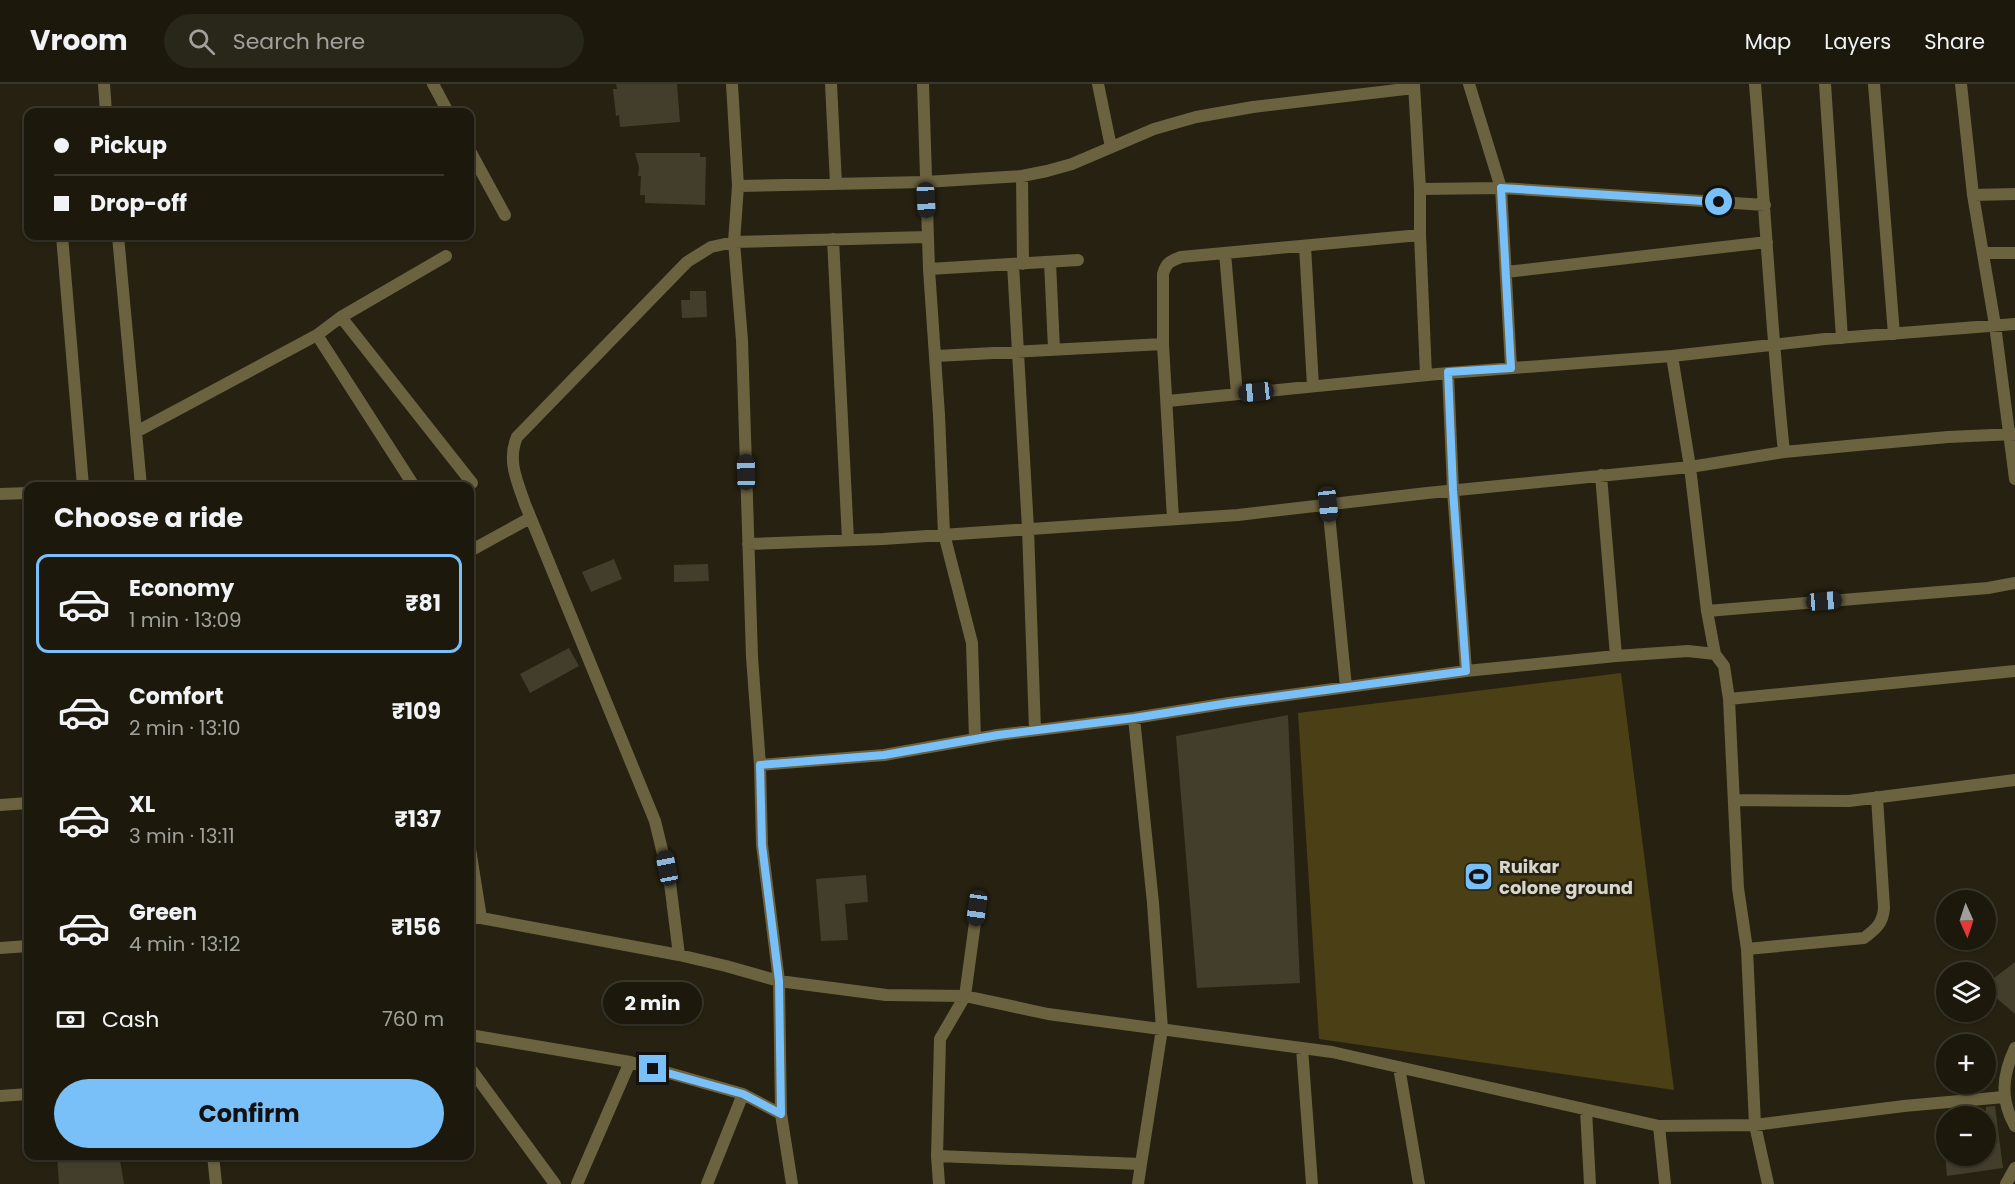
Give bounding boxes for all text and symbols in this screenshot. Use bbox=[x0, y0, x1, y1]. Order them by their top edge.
search box bbox=[164, 14, 584, 68]
text: Vroom bbox=[30, 21, 128, 60]
icon: search bbox=[185, 25, 218, 58]
text: Search here bbox=[233, 26, 365, 57]
text: Map bbox=[1745, 27, 1791, 56]
text: Layers bbox=[1824, 27, 1891, 56]
text: Share bbox=[1924, 27, 1985, 56]
text: Pickup bbox=[90, 130, 167, 161]
car bbox=[916, 182, 936, 218]
text: Drop-off bbox=[90, 188, 187, 219]
route start bbox=[1705, 188, 1732, 215]
car bbox=[1237, 381, 1275, 403]
car bbox=[737, 454, 755, 490]
car bbox=[1317, 485, 1339, 523]
text: Choose a ride bbox=[54, 499, 243, 536]
text: Economy bbox=[129, 573, 234, 604]
icon: car bbox=[57, 577, 111, 631]
text: ₹81 bbox=[405, 588, 441, 619]
car bbox=[1805, 590, 1843, 612]
text: 1 min · 13:09 bbox=[129, 606, 242, 634]
text: Comfort bbox=[129, 681, 223, 712]
icon: car bbox=[57, 685, 111, 739]
text: ₹109 bbox=[392, 696, 441, 727]
text: 2 min · 13:10 bbox=[129, 714, 240, 742]
text: XL bbox=[129, 789, 155, 820]
icon: car bbox=[57, 793, 111, 847]
text: ₹137 bbox=[394, 804, 441, 835]
text: 3 min · 13:11 bbox=[129, 822, 235, 850]
car bbox=[655, 849, 679, 887]
place label: Ruikar colone ground bbox=[1499, 854, 1633, 900]
sports icon: Ruikar colone ground bbox=[1462, 860, 1494, 892]
car bbox=[966, 889, 988, 927]
north arrow bbox=[1936, 890, 1996, 950]
map controls bbox=[1936, 890, 1996, 1166]
text: Green bbox=[129, 897, 197, 928]
icon: car bbox=[57, 901, 111, 955]
text: ₹156 bbox=[391, 912, 441, 943]
text: 4 min · 13:12 bbox=[129, 930, 241, 958]
button: layers bbox=[1936, 962, 1996, 1022]
callout: 2 min bbox=[604, 982, 702, 1024]
text: 2 min bbox=[624, 989, 681, 1017]
icon: cash bbox=[54, 1003, 87, 1036]
text: Cash bbox=[102, 1004, 159, 1035]
text: 760 m bbox=[382, 1005, 444, 1033]
button: + bbox=[1936, 1034, 1996, 1094]
route end bbox=[639, 1055, 666, 1082]
button: Confirm bbox=[54, 1079, 444, 1148]
button: − bbox=[1936, 1106, 1996, 1166]

